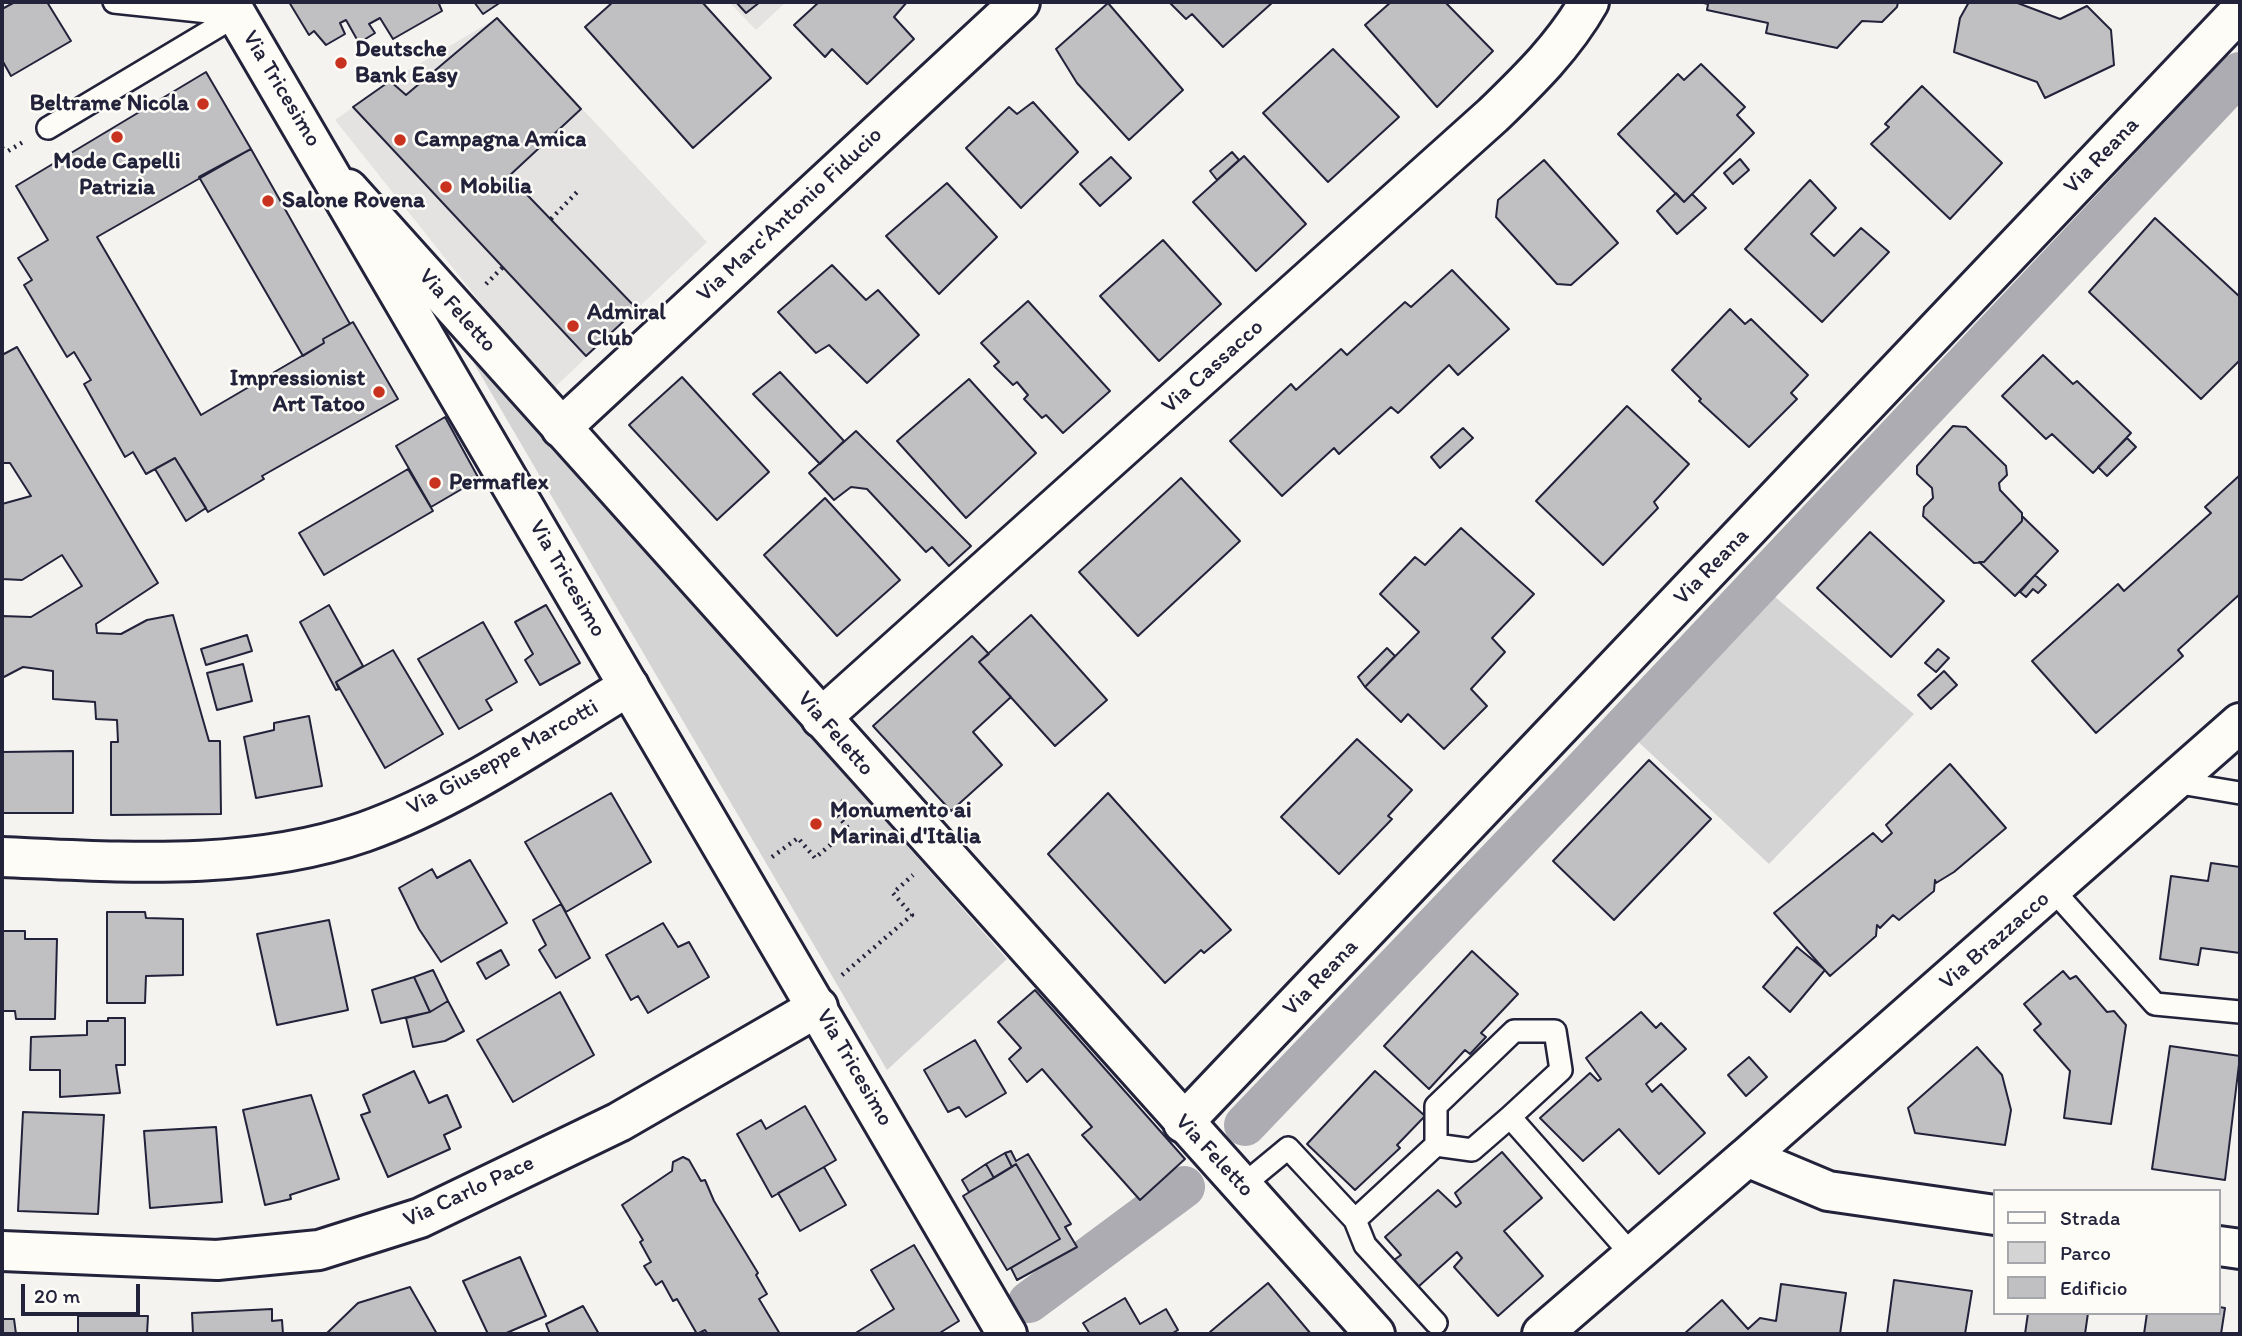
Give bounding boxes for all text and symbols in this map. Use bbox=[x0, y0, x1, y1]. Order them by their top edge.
street label: Via Tricesimo bbox=[235, 26, 327, 152]
place label: Deutsche Bank Easy bbox=[355, 36, 457, 90]
marker: Deutsche Bank Easy bbox=[333, 55, 349, 71]
place label: Beltrame Nicola bbox=[30, 90, 189, 118]
marker: Beltrame Nicola bbox=[195, 96, 211, 112]
street label: Via Reana bbox=[2058, 112, 2146, 200]
street label: Via Marc'Antonio Fiducio bbox=[691, 122, 889, 308]
place label: Campagna Amica bbox=[414, 126, 586, 154]
marker: Mode Capelli Patrizia bbox=[109, 129, 125, 145]
marker: Campagna Amica bbox=[392, 132, 408, 148]
place label: Mode Capelli Patrizia bbox=[53, 148, 181, 202]
place label: Mobilia bbox=[460, 173, 532, 201]
marker: Mobilia bbox=[438, 179, 454, 195]
place label: Salone Rovena bbox=[282, 187, 425, 215]
marker: Salone Rovena bbox=[260, 193, 276, 209]
street label: Via Feletto bbox=[412, 263, 502, 359]
place label: Admiral Club bbox=[587, 299, 666, 353]
street label: Via Cassacco bbox=[1156, 314, 1270, 420]
marker: Admiral Club bbox=[565, 318, 581, 334]
place label: Impressionist Art Tatoo bbox=[230, 365, 365, 419]
marker: Impressionist Art Tatoo bbox=[371, 384, 387, 400]
place label: Permaflex bbox=[449, 469, 549, 497]
marker: Permaflex bbox=[427, 475, 443, 491]
street label: Via Tricesimo bbox=[522, 515, 612, 643]
street label: Via Reana bbox=[1668, 523, 1756, 611]
street label: Via Feletto bbox=[791, 686, 879, 782]
street label: Via Giuseppe Marcotti bbox=[402, 694, 604, 822]
place label: Monumento ai Marinai d'Italia bbox=[830, 797, 981, 851]
marker: Monumento ai Marinai d'Italia bbox=[808, 816, 824, 832]
street label: Via Brazzacco bbox=[1934, 886, 2056, 996]
street label: Via Reana bbox=[1277, 934, 1365, 1022]
street label: Via Tricesimo bbox=[809, 1004, 899, 1132]
street label: Via Feletto bbox=[1169, 1109, 1259, 1203]
street label: Via Carlo Pace bbox=[399, 1150, 539, 1234]
legend bbox=[1994, 1189, 2221, 1315]
text: Strada bbox=[2060, 1205, 2120, 1230]
text: Parco bbox=[2060, 1240, 2111, 1265]
scale bar bbox=[24, 1270, 144, 1314]
text: Edificio bbox=[2060, 1275, 2128, 1300]
text: 20 m bbox=[34, 1283, 80, 1308]

